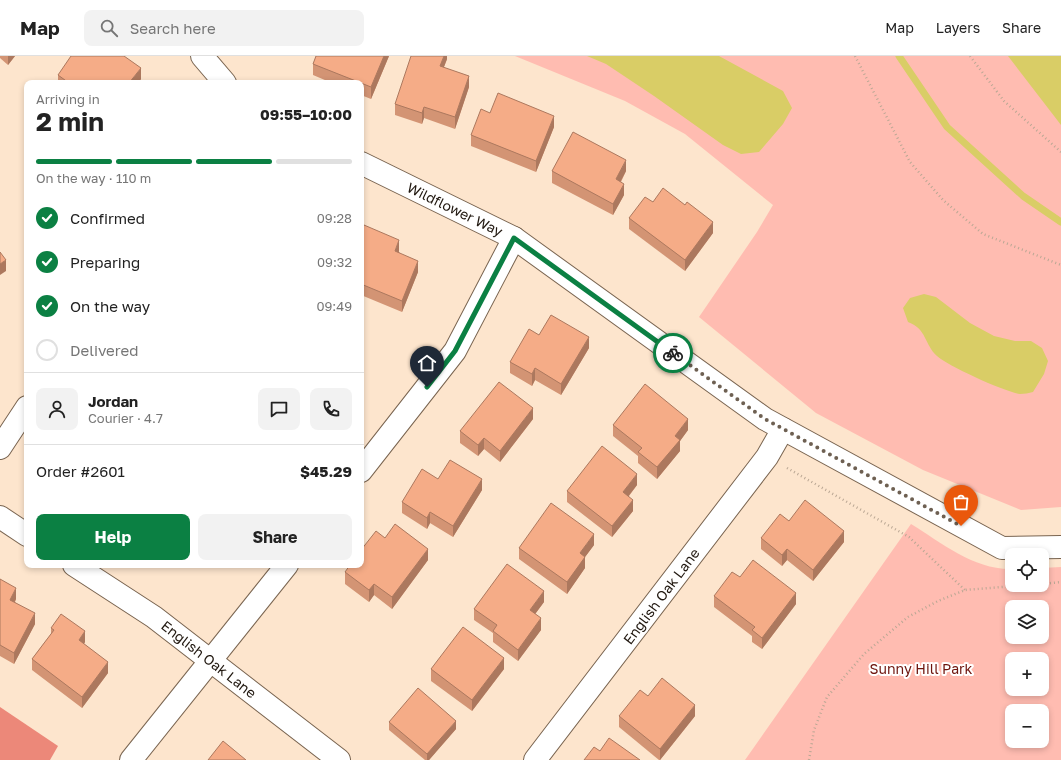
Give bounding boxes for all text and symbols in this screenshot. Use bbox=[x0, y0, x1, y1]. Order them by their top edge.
search box bbox=[84, 10, 364, 46]
text: Map bbox=[20, 16, 60, 39]
icon: search bbox=[98, 17, 120, 39]
text: Search here bbox=[130, 19, 216, 37]
text: Map bbox=[885, 19, 914, 36]
text: Layers bbox=[936, 19, 980, 36]
text: Share bbox=[1002, 19, 1041, 36]
text: Arriving in bbox=[36, 91, 100, 107]
text: 09:55–10:00 bbox=[260, 105, 352, 123]
text: 2 min bbox=[36, 106, 104, 137]
text: On the way · 110 m bbox=[36, 170, 151, 186]
street label: Wildflower Way bbox=[404, 178, 506, 240]
icon: check bbox=[36, 207, 58, 229]
text: Confirmed bbox=[70, 209, 145, 227]
text: 09:28 bbox=[317, 210, 352, 226]
icon: check bbox=[36, 251, 58, 273]
text: Preparing bbox=[70, 253, 140, 271]
text: 09:32 bbox=[317, 254, 352, 270]
icon: check bbox=[36, 295, 58, 317]
text: On the way bbox=[70, 297, 150, 315]
text: 09:49 bbox=[316, 298, 352, 314]
courier bbox=[653, 333, 693, 373]
text: Delivered bbox=[70, 341, 138, 359]
icon: bike bbox=[662, 342, 684, 364]
pin bbox=[410, 346, 444, 387]
icon: home bbox=[416, 352, 438, 374]
button: person bbox=[36, 388, 78, 430]
button: chat bbox=[258, 388, 300, 430]
button: phone bbox=[310, 388, 352, 430]
text: Jordan bbox=[88, 392, 138, 410]
text: Courier · 4.7 bbox=[88, 410, 163, 426]
text: Order #2601 bbox=[36, 462, 125, 480]
text: $45.29 bbox=[300, 462, 352, 480]
pin bbox=[944, 485, 978, 526]
icon: bag bbox=[950, 491, 972, 513]
button: Help bbox=[36, 514, 190, 560]
button: Share bbox=[198, 514, 352, 560]
street label: English Oak Lane bbox=[619, 545, 703, 647]
map controls bbox=[1005, 548, 1049, 748]
button: locate bbox=[1005, 548, 1049, 592]
button: layers bbox=[1005, 600, 1049, 644]
street label: English Oak Lane bbox=[158, 617, 260, 701]
button: + bbox=[1005, 652, 1049, 696]
park label: Sunny Hill Park bbox=[870, 660, 973, 677]
button: − bbox=[1005, 704, 1049, 748]

